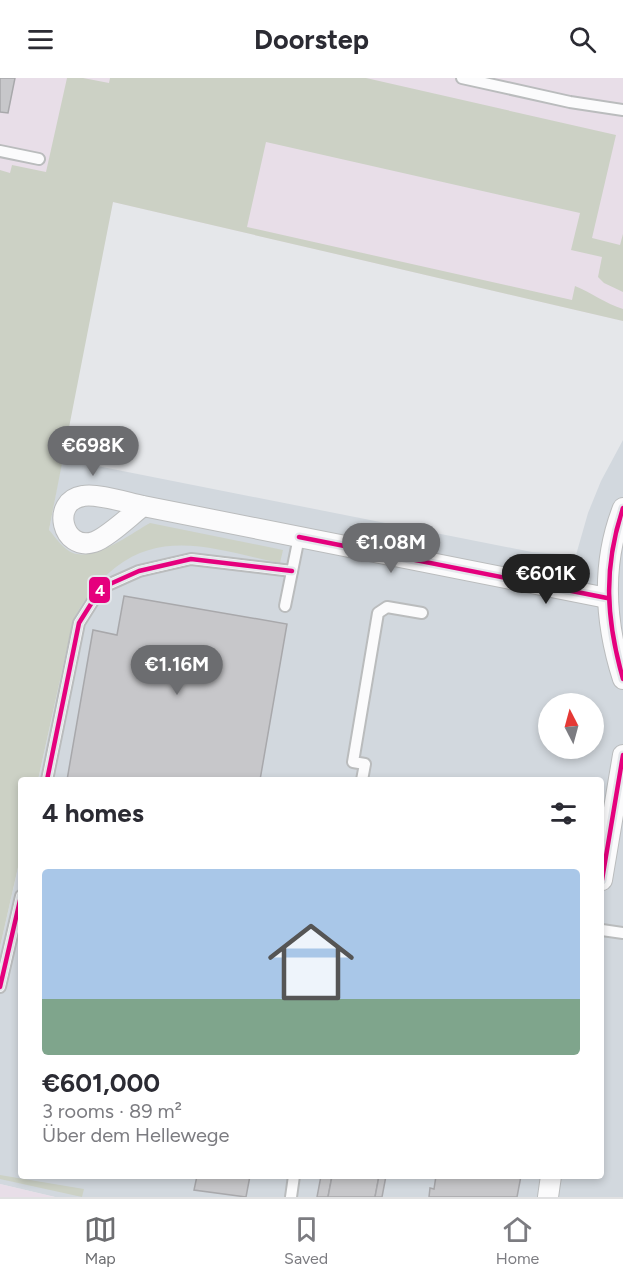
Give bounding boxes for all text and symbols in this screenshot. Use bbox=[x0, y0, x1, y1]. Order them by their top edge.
icon: menu bbox=[24, 23, 57, 56]
text: Doorstep bbox=[254, 23, 369, 56]
icon: search bbox=[566, 23, 599, 56]
pin: €698K bbox=[51, 426, 135, 477]
text: €698K bbox=[62, 433, 124, 457]
pin: €1.08M bbox=[342, 523, 440, 574]
text: €1.08M bbox=[356, 530, 426, 554]
pin: €601K bbox=[504, 554, 588, 605]
text: €601K bbox=[516, 561, 576, 585]
line badge: 4 bbox=[88, 576, 111, 604]
text: 4 bbox=[95, 581, 105, 600]
pin: €1.16M bbox=[128, 645, 226, 696]
text: €1.16M bbox=[145, 652, 209, 676]
north arrow bbox=[538, 693, 604, 759]
map controls bbox=[538, 693, 604, 759]
text: 4 homes bbox=[42, 797, 144, 829]
icon: filters bbox=[547, 797, 580, 830]
icon: home bbox=[257, 908, 365, 1016]
text: €601,000 bbox=[42, 1067, 160, 1099]
text: 3 rooms · 89 m² bbox=[42, 1099, 182, 1123]
text: Über dem Hellewege bbox=[42, 1123, 230, 1147]
tab: Map bbox=[84, 1213, 117, 1268]
tab: Saved bbox=[284, 1213, 328, 1268]
tab: Home bbox=[496, 1213, 539, 1268]

